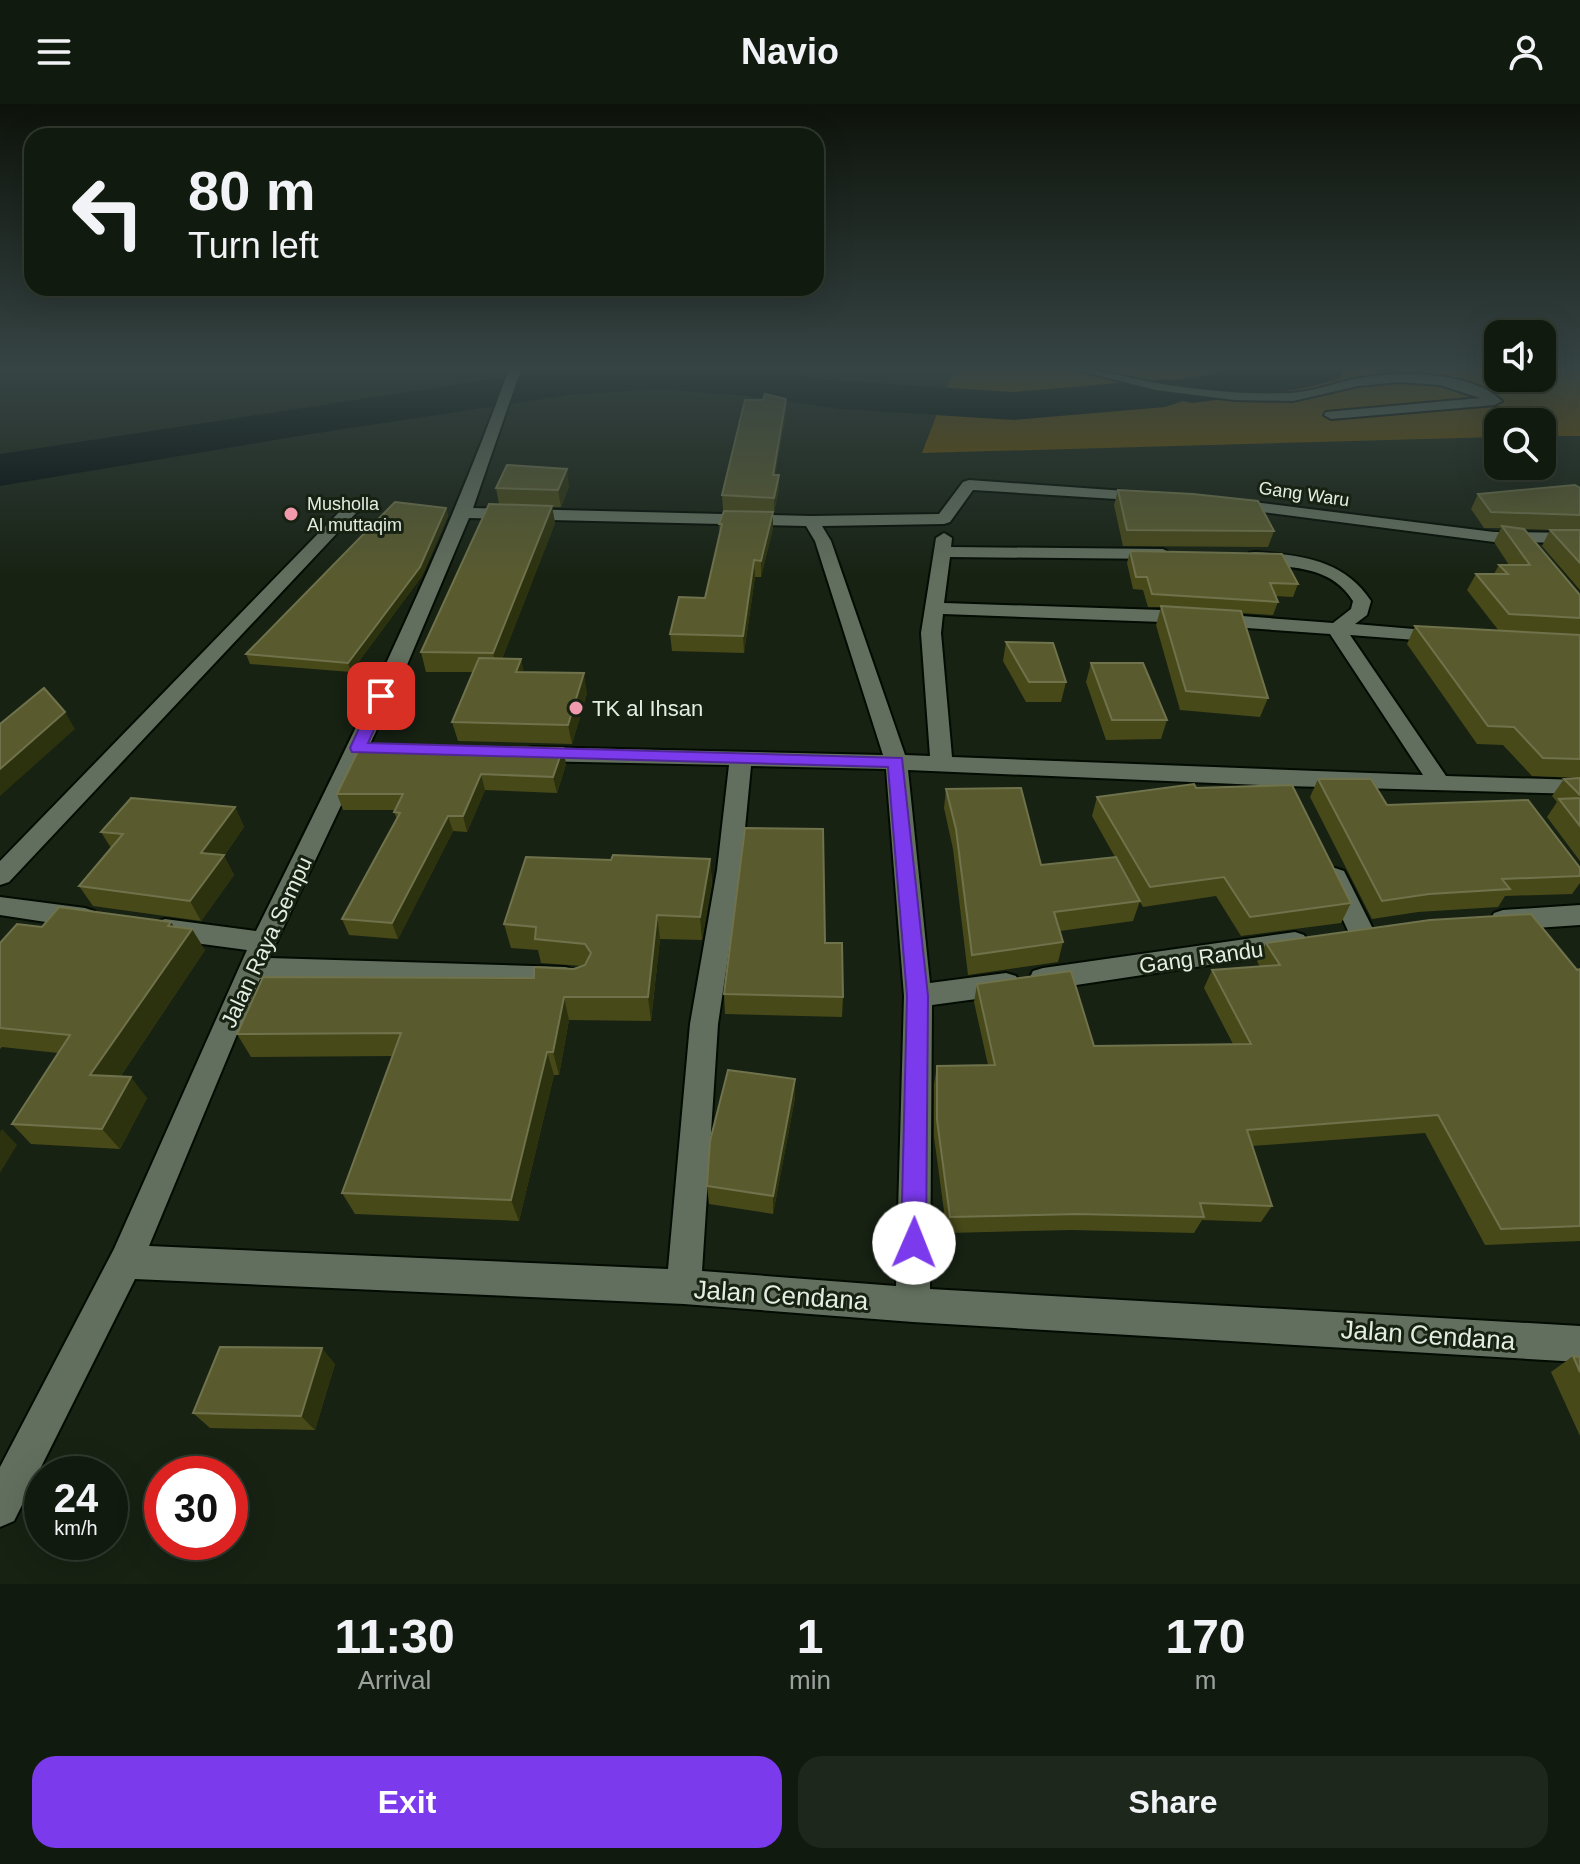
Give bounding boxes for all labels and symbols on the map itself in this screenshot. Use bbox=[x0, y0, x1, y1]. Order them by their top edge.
street label: Gang Waru bbox=[1257, 478, 1351, 510]
place label: Musholla Al muttaqim bbox=[307, 494, 402, 535]
marker: Musholla Al muttaqim bbox=[282, 505, 300, 523]
pin bbox=[347, 662, 415, 730]
place label: TK al Ihsan bbox=[592, 696, 703, 721]
marker: TK al Ihsan bbox=[567, 699, 585, 717]
street label: Jalan Raya Sempu bbox=[216, 853, 317, 1032]
street label: Gang Randu bbox=[1138, 936, 1265, 979]
position arrow bbox=[872, 1201, 956, 1285]
street label: Jalan Cendana bbox=[693, 1274, 870, 1316]
street label: Jalan Cendana bbox=[1340, 1314, 1517, 1356]
speed limit sign: 30 bbox=[144, 1456, 248, 1560]

